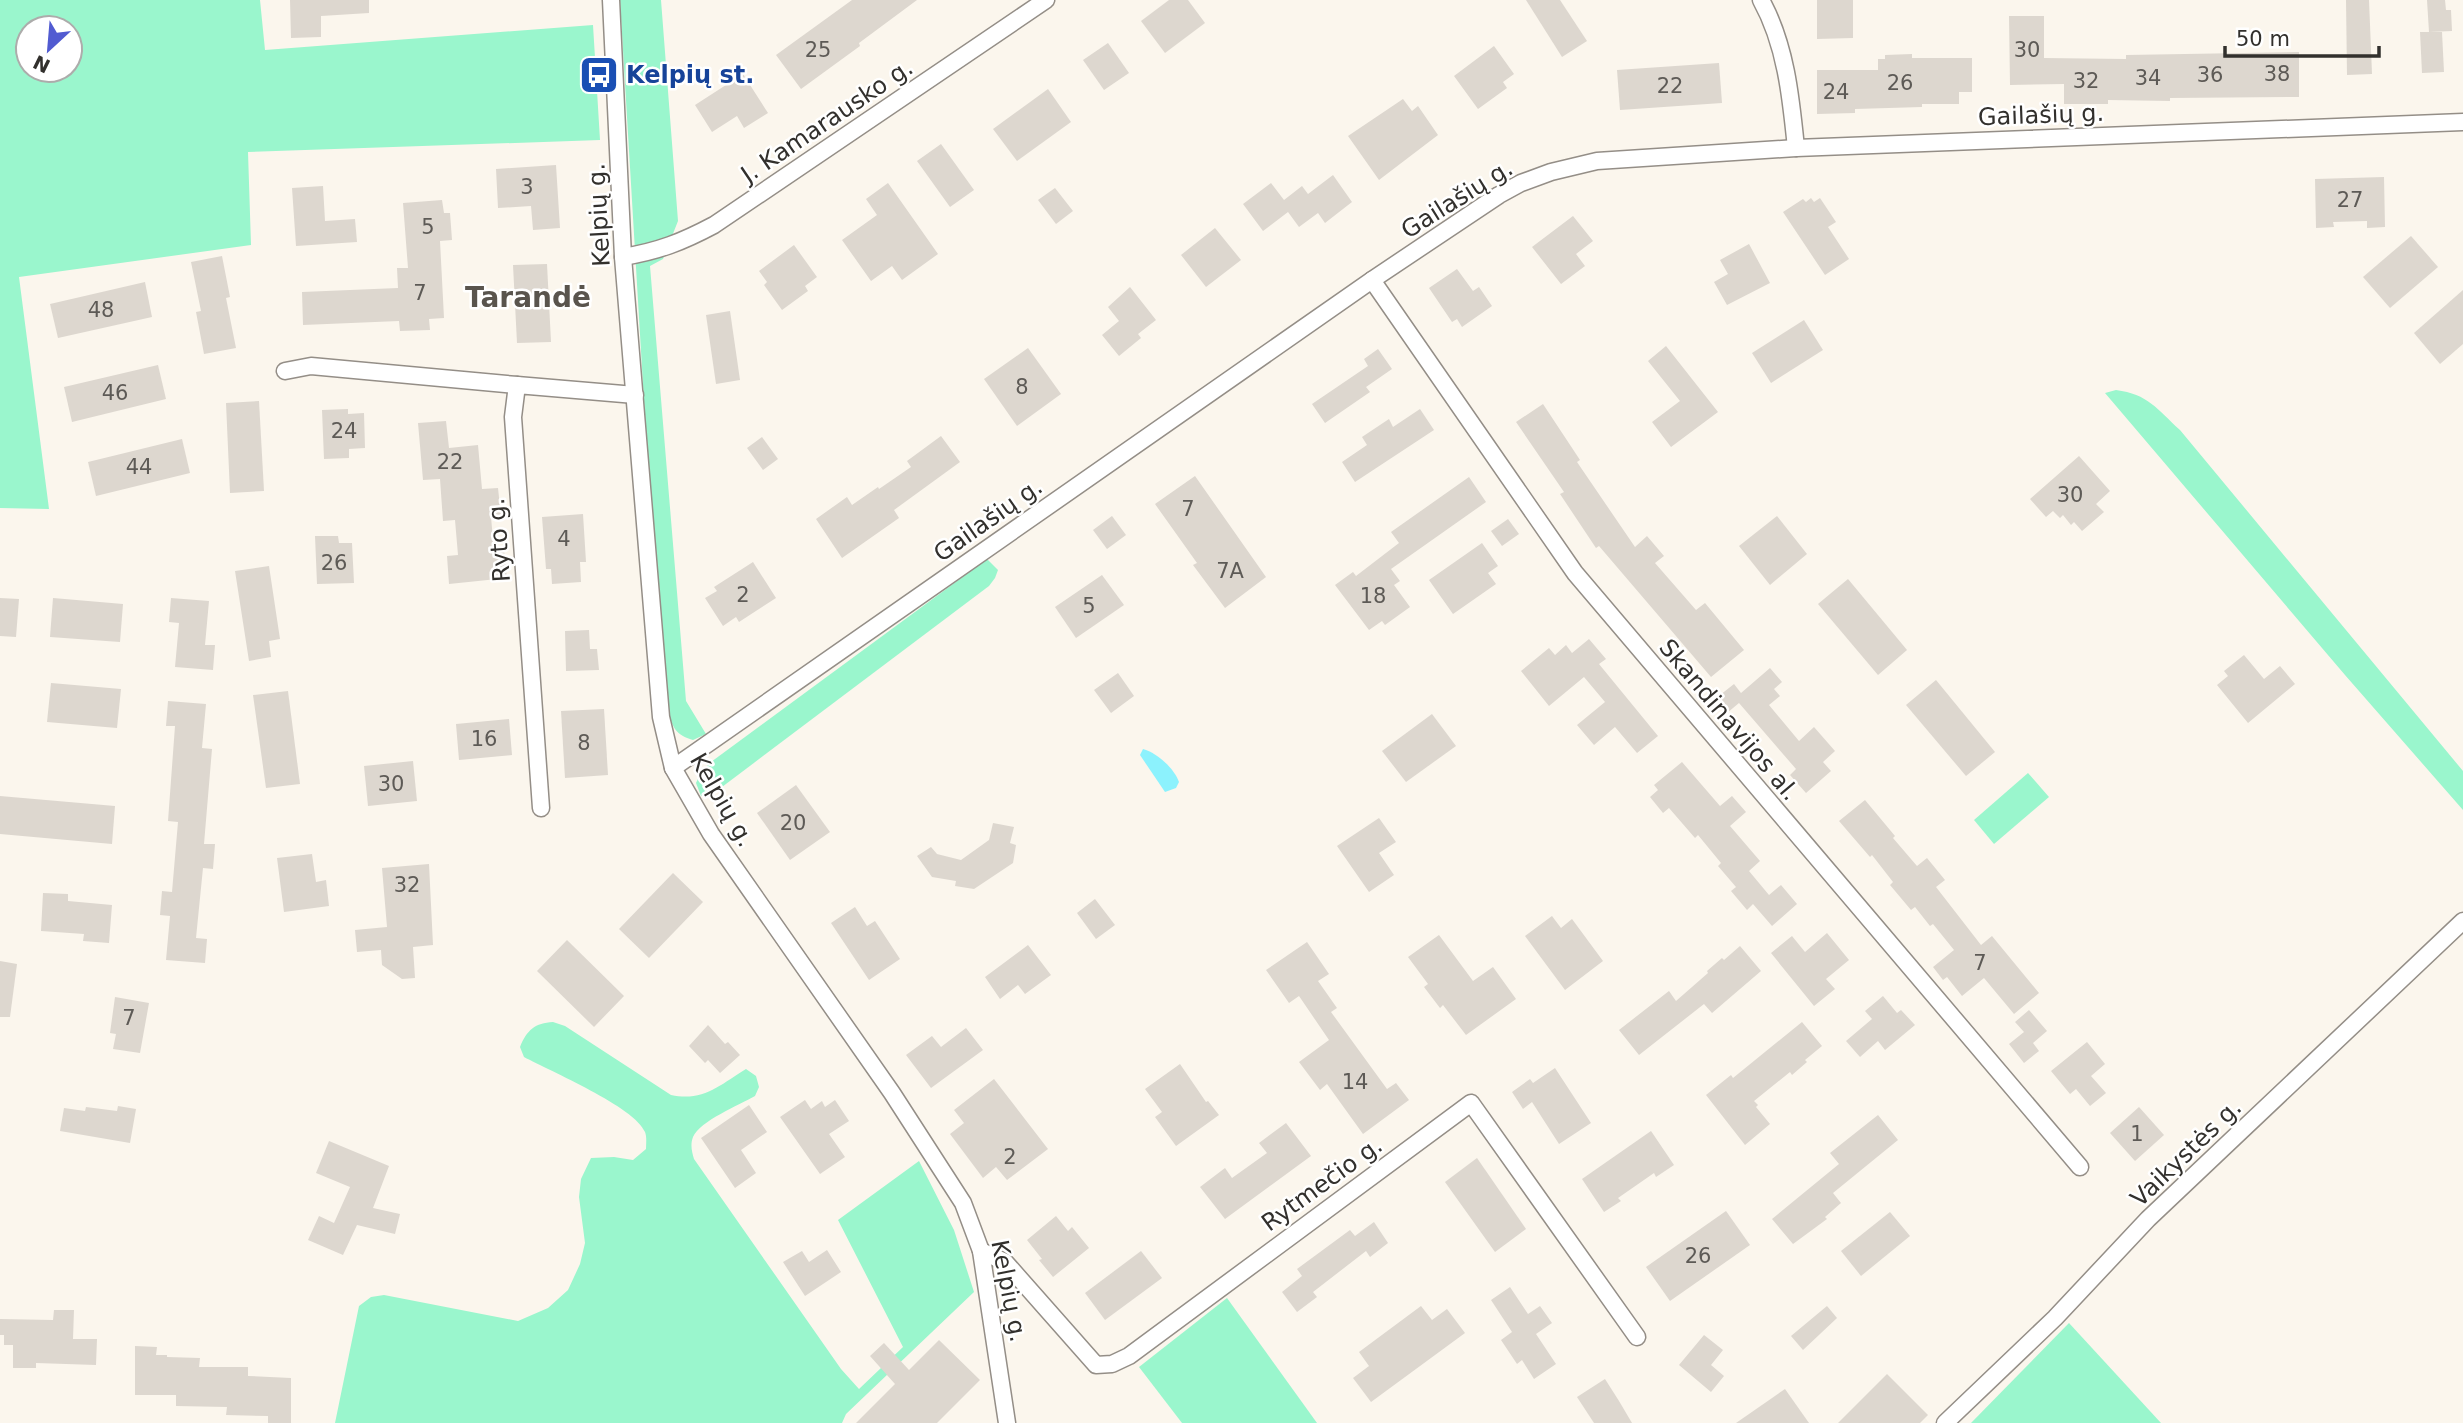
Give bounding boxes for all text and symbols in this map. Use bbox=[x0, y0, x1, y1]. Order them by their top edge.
north arrow bbox=[14, 14, 84, 84]
scale bar bbox=[2225, 14, 2379, 58]
text: 50 m bbox=[2236, 27, 2290, 51]
house number: 25 bbox=[805, 38, 831, 62]
house number: 30 bbox=[2014, 38, 2040, 62]
text: N bbox=[30, 51, 54, 78]
street label: J. Kamarausko g. bbox=[734, 53, 918, 190]
bus stop icon: Kelpių st. bbox=[578, 54, 620, 96]
place label: Kelpių st. bbox=[626, 61, 754, 89]
house number: 38 bbox=[2264, 62, 2290, 86]
house number: 36 bbox=[2197, 63, 2223, 87]
house number: 34 bbox=[2135, 66, 2161, 90]
house number: 32 bbox=[2073, 69, 2099, 93]
house number: 26 bbox=[1887, 71, 1913, 95]
house number: 22 bbox=[1657, 74, 1683, 98]
house number: 24 bbox=[1823, 80, 1849, 104]
street label: Gailašių g. bbox=[1977, 99, 2105, 131]
street label: Gailašių g. bbox=[1396, 154, 1518, 244]
street label: Kelpių g. bbox=[582, 163, 616, 267]
house number: 3 bbox=[520, 175, 534, 199]
house number: 27 bbox=[2337, 188, 2363, 212]
house number: 5 bbox=[421, 215, 435, 239]
house number: 7 bbox=[413, 281, 427, 305]
district label: Tarandė bbox=[465, 281, 591, 314]
house number: 48 bbox=[88, 298, 114, 322]
house number: 8 bbox=[1015, 375, 1029, 399]
house number: 46 bbox=[102, 381, 128, 405]
house number: 24 bbox=[331, 419, 357, 443]
house number: 22 bbox=[437, 450, 463, 474]
house number: 44 bbox=[126, 455, 152, 479]
street label: Gailašių g. bbox=[928, 472, 1048, 568]
house number: 30 bbox=[2057, 483, 2083, 507]
street label: Ryto g. bbox=[482, 497, 516, 583]
house number: 7 bbox=[1181, 497, 1195, 521]
house number: 4 bbox=[557, 527, 571, 551]
house number: 26 bbox=[321, 551, 347, 575]
house number: 7A bbox=[1216, 559, 1244, 583]
house number: 2 bbox=[736, 583, 750, 607]
house number: 18 bbox=[1360, 584, 1386, 608]
house number: 5 bbox=[1082, 594, 1096, 618]
street label: Skandinavijos al. bbox=[1653, 634, 1805, 806]
house number: 16 bbox=[471, 727, 497, 751]
house number: 8 bbox=[577, 731, 591, 755]
street label: Kelpių g. bbox=[684, 748, 760, 852]
house number: 30 bbox=[378, 772, 404, 796]
house number: 20 bbox=[780, 811, 806, 835]
house number: 32 bbox=[394, 873, 420, 897]
house number: 7 bbox=[1973, 951, 1987, 975]
house number: 7 bbox=[122, 1006, 136, 1030]
house number: 14 bbox=[1342, 1070, 1368, 1094]
street label: Vaikystės g. bbox=[2125, 1093, 2247, 1213]
house number: 1 bbox=[2130, 1122, 2144, 1146]
street label: Rytmečio g. bbox=[1256, 1131, 1388, 1237]
house number: 2 bbox=[1003, 1145, 1017, 1169]
street label: Kelpių g. bbox=[985, 1237, 1033, 1345]
house number: 26 bbox=[1685, 1244, 1711, 1268]

